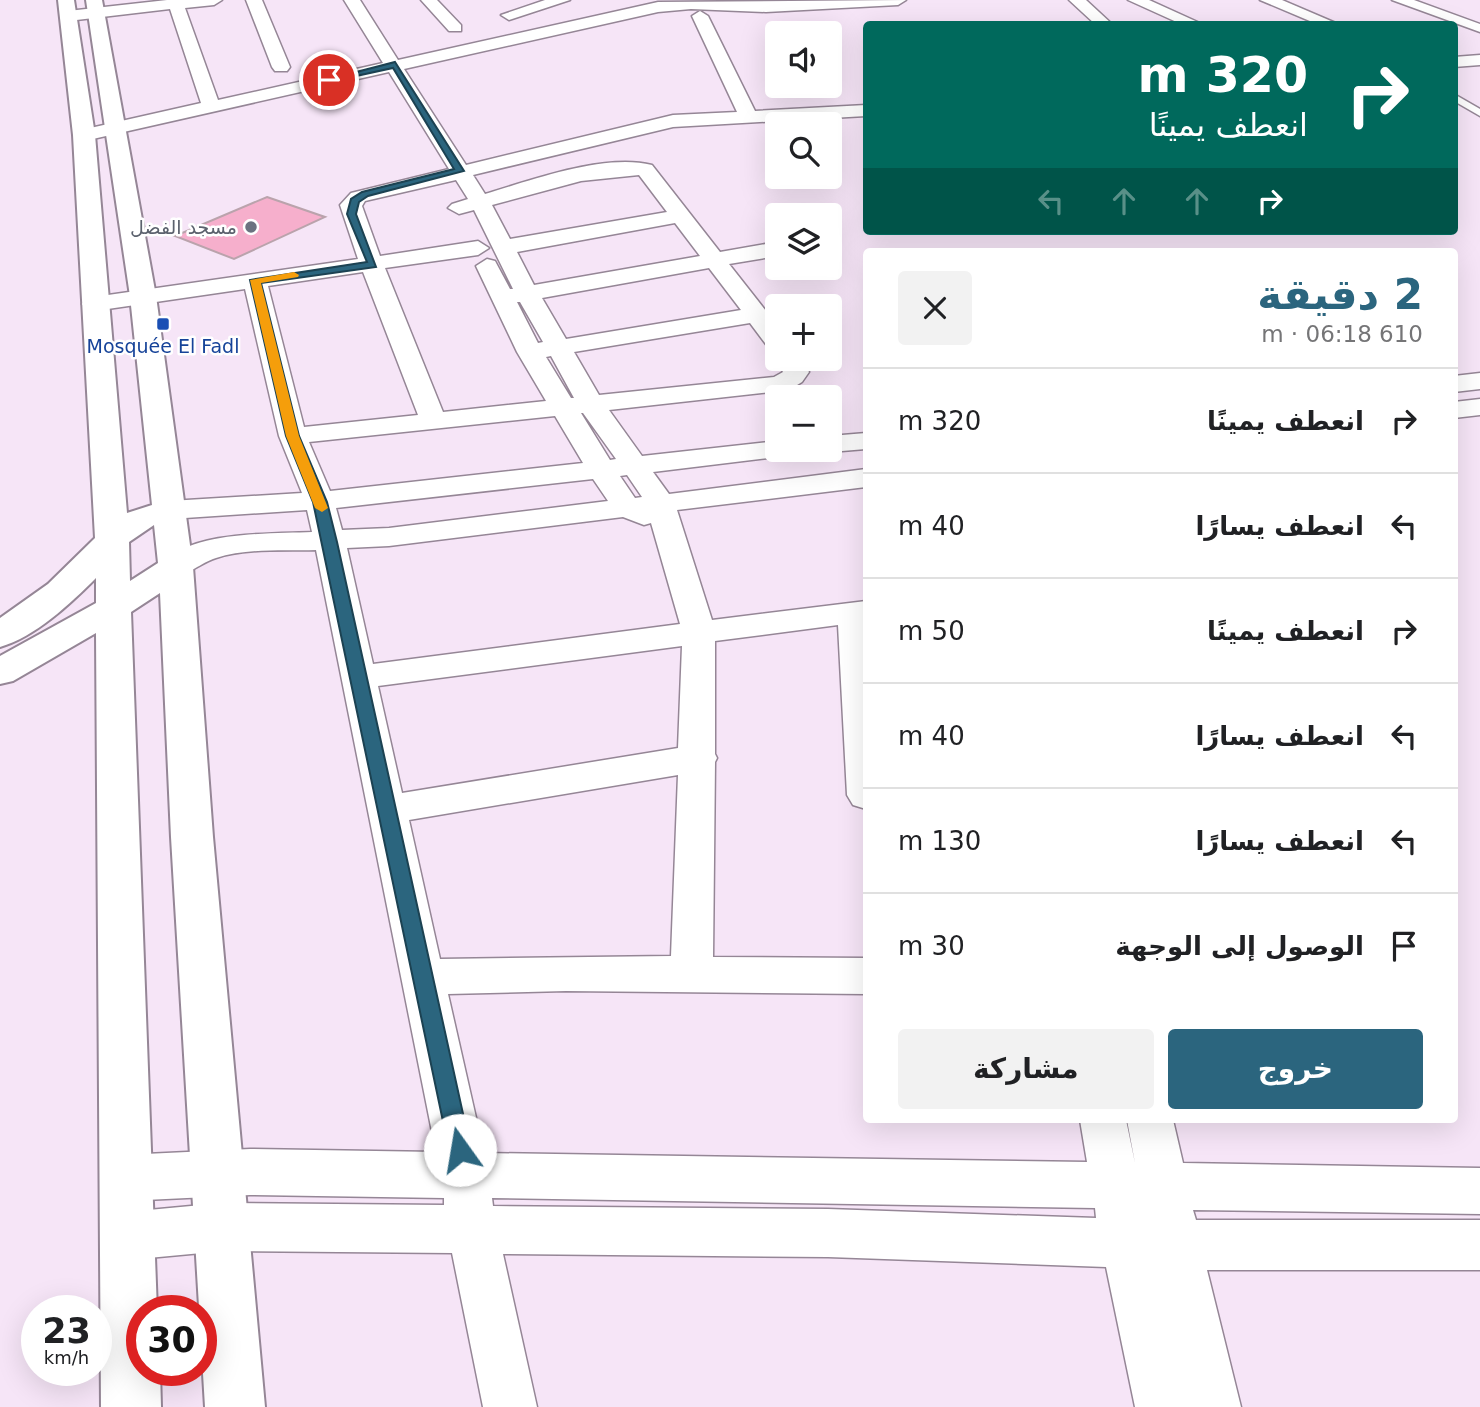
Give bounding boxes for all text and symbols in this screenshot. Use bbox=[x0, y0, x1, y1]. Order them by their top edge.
map controls bbox=[765, 21, 842, 462]
button: sound bbox=[765, 21, 842, 98]
text: 320 m bbox=[1138, 47, 1308, 104]
icon: right bbox=[1332, 49, 1423, 140]
pin bbox=[299, 50, 359, 110]
icon: arrive bbox=[310, 61, 348, 99]
text: انعطف يمينًا bbox=[1149, 106, 1308, 144]
button: search bbox=[765, 112, 842, 189]
icon: left bbox=[1032, 182, 1070, 220]
icon: ahead bbox=[1105, 182, 1143, 220]
icon: ahead bbox=[1178, 182, 1216, 220]
icon: right bbox=[1251, 182, 1289, 220]
button: layers bbox=[765, 203, 842, 280]
place label: مسجد الفضل bbox=[130, 216, 237, 238]
marker: مسجد الفضل bbox=[243, 219, 259, 235]
text: 2 دقيقة bbox=[1257, 270, 1423, 319]
button: close bbox=[898, 271, 972, 345]
button: + bbox=[765, 294, 842, 371]
marker: Mosquée El Fadl bbox=[155, 316, 171, 332]
text: 610 m · 06:18 bbox=[1261, 321, 1423, 347]
place label: Mosquée El Fadl bbox=[87, 335, 239, 357]
button: − bbox=[765, 385, 842, 462]
icon: right bbox=[1385, 402, 1423, 440]
text: 320 m bbox=[898, 406, 981, 436]
text: انعطف يمينًا bbox=[1207, 406, 1364, 436]
icon: left bbox=[1385, 507, 1423, 545]
text: 40 m bbox=[898, 511, 965, 541]
text: انعطف يسارًا bbox=[1195, 511, 1364, 541]
icon: right bbox=[1385, 612, 1423, 650]
text: 50 m bbox=[898, 616, 965, 646]
text: انعطف يمينًا bbox=[1207, 616, 1364, 646]
icon: left bbox=[1385, 717, 1423, 755]
text: 40 m bbox=[898, 721, 965, 751]
text: انعطف يسارًا bbox=[1195, 721, 1364, 751]
icon: left bbox=[1385, 822, 1423, 860]
text: 130 m bbox=[898, 826, 981, 856]
text: انعطف يسارًا bbox=[1195, 826, 1364, 856]
icon: arrive bbox=[1385, 927, 1423, 965]
text: 30 m bbox=[898, 931, 965, 961]
text: الوصول إلى الوجهة bbox=[1115, 931, 1364, 961]
button: مشاركة bbox=[898, 1029, 1154, 1109]
button: خروج bbox=[1168, 1029, 1423, 1109]
position arrow bbox=[423, 1113, 497, 1187]
speed limit sign: 30 bbox=[126, 1295, 217, 1386]
text: 23 bbox=[42, 1311, 91, 1351]
text: km/h bbox=[44, 1347, 89, 1368]

